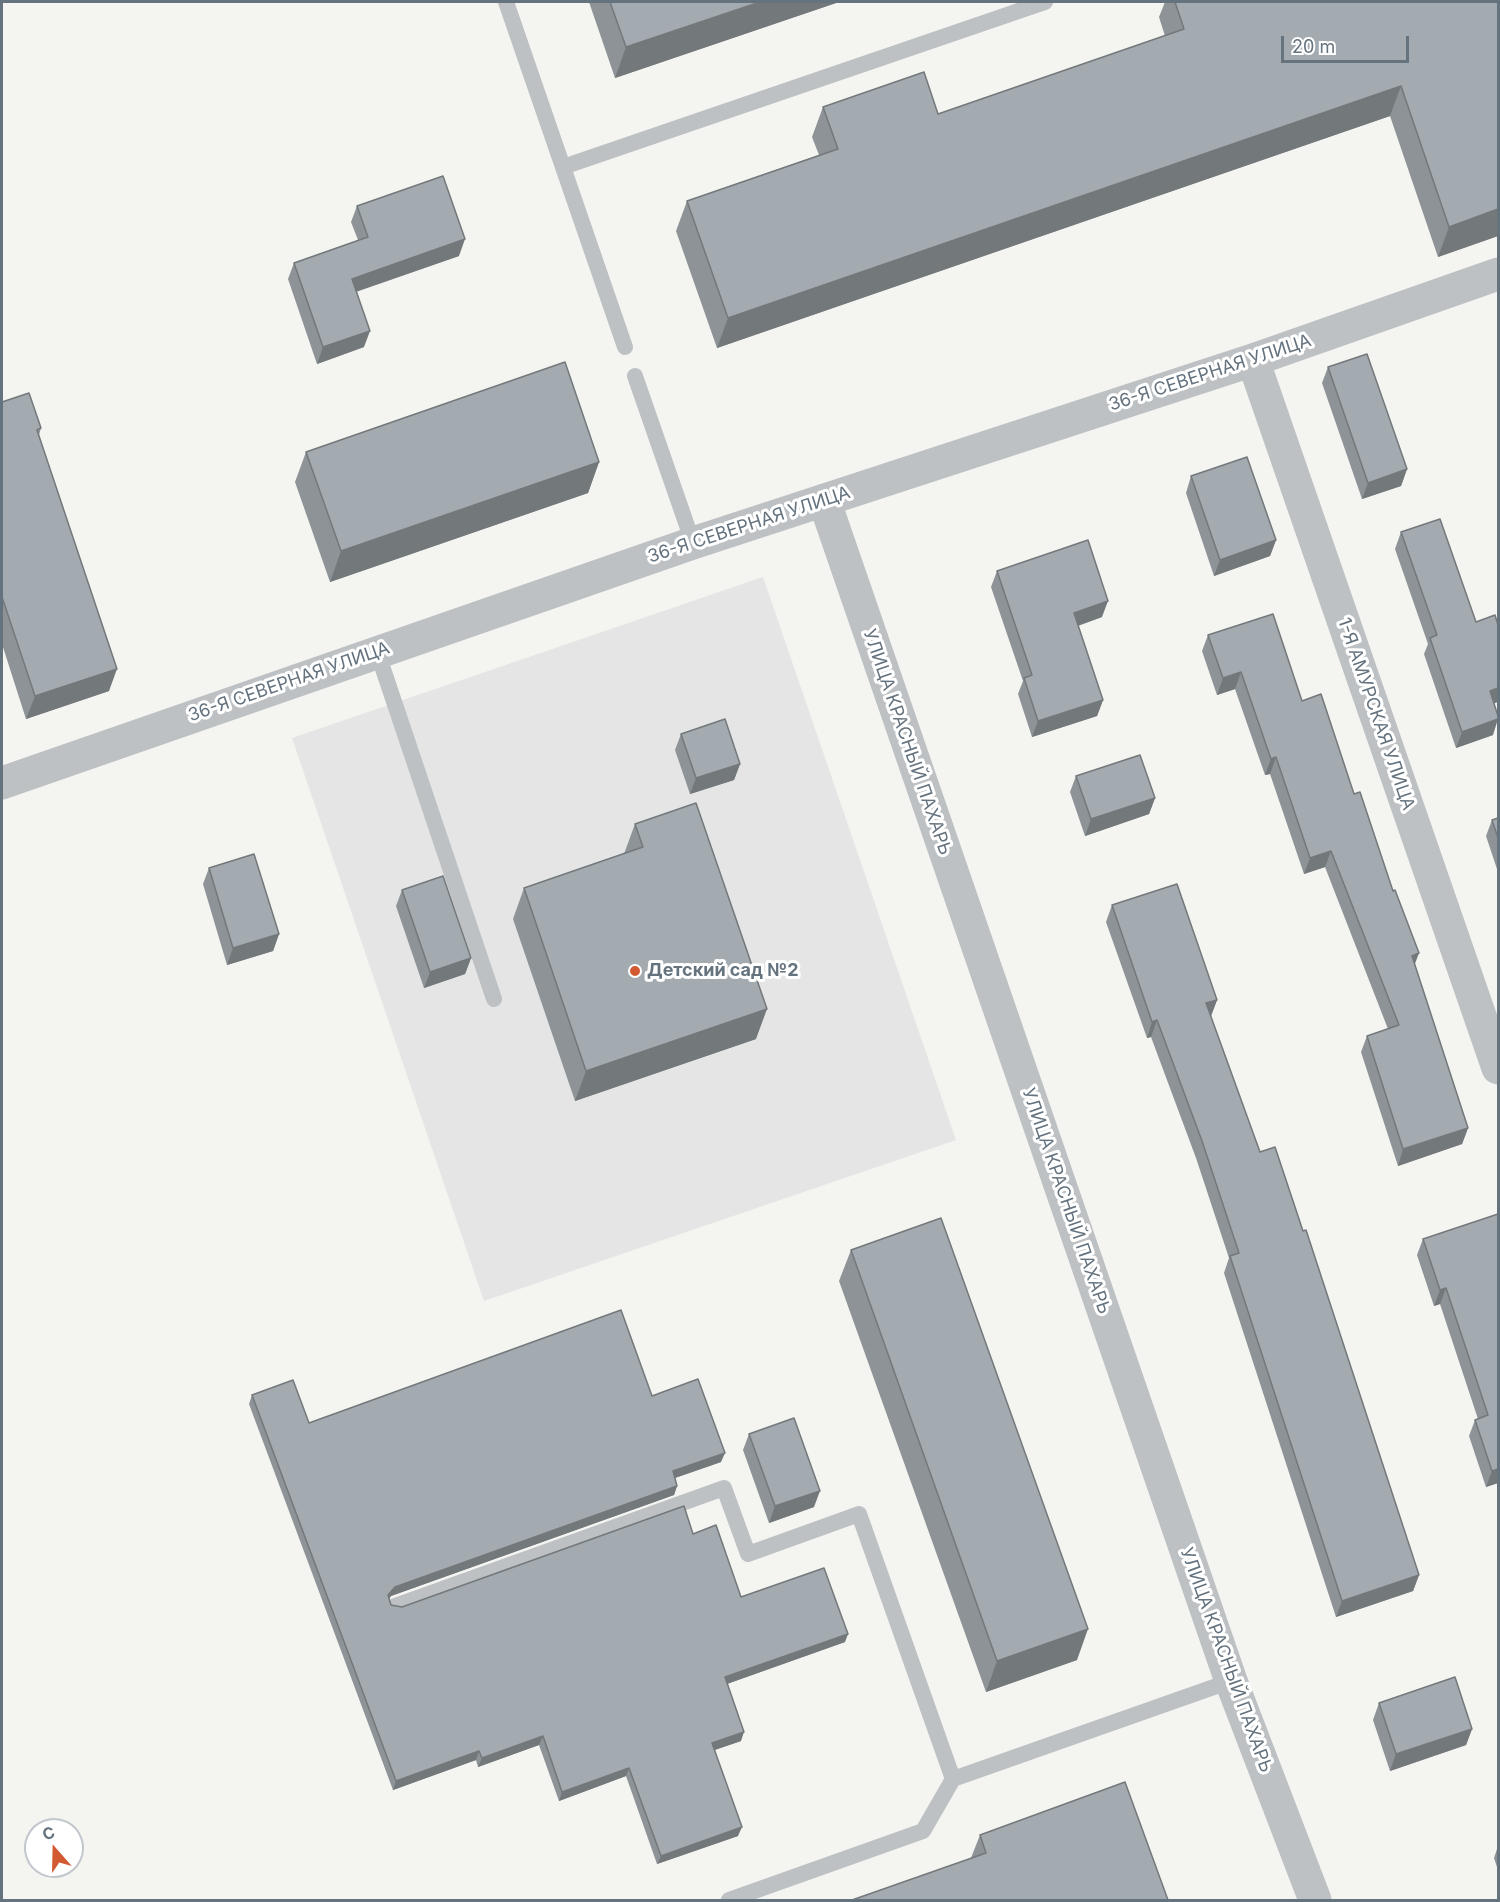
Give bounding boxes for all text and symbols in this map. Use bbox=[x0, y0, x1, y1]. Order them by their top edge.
scale bar bbox=[1284, 24, 1412, 62]
text: 20 m bbox=[1292, 36, 1335, 57]
street label: 36-Я СЕВЕРНАЯ УЛИЦА bbox=[1106, 330, 1314, 416]
street label: 36-Я СЕВЕРНАЯ УЛИЦА bbox=[645, 482, 853, 568]
street label: 1-Я АМУРСКАЯ УЛИЦА bbox=[1333, 615, 1419, 813]
street label: УЛИЦА КРАСНЫЙ ПАХАРЬ bbox=[858, 626, 956, 858]
street label: 36-Я СЕВЕРНАЯ УЛИЦА bbox=[186, 637, 392, 727]
place label: Детский сад №2 bbox=[647, 960, 799, 982]
marker: Детский сад №2 bbox=[628, 964, 642, 978]
street label: УЛИЦА КРАСНЫЙ ПАХАРЬ bbox=[1017, 1085, 1115, 1317]
street label: УЛИЦА КРАСНЫЙ ПАХАРЬ bbox=[1175, 1545, 1277, 1775]
north arrow bbox=[24, 1818, 84, 1878]
text: С bbox=[40, 1822, 58, 1844]

